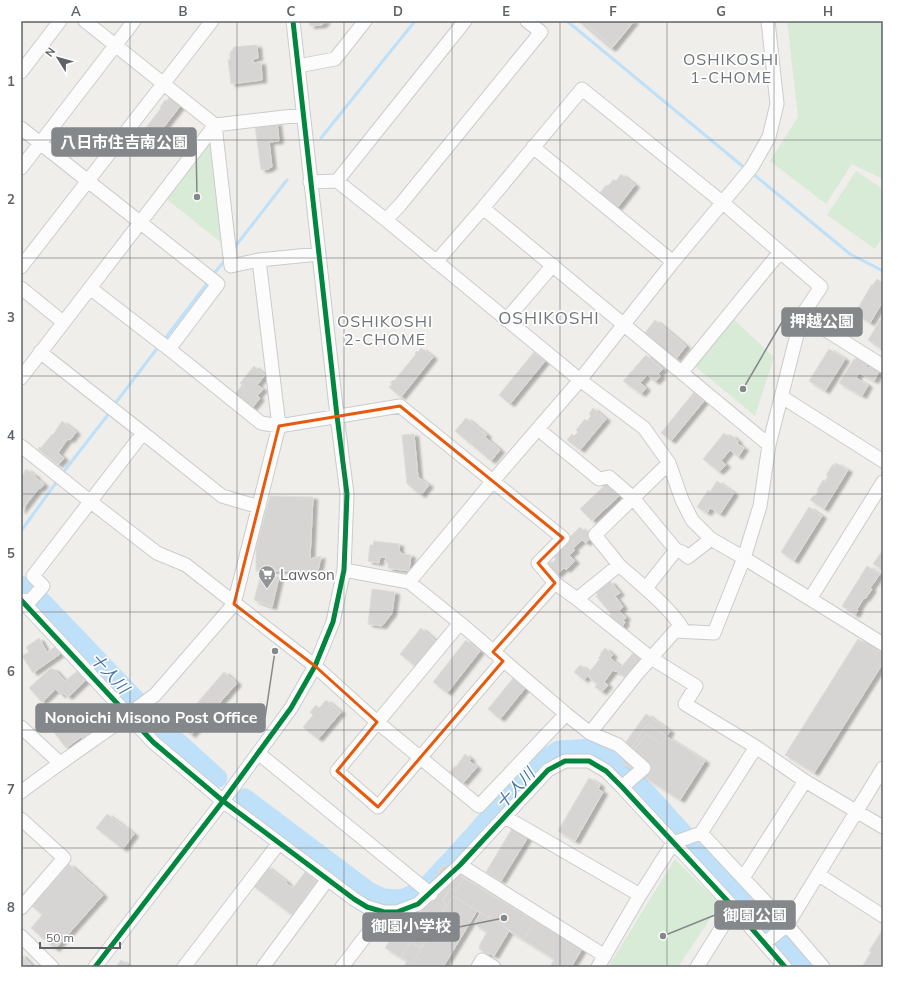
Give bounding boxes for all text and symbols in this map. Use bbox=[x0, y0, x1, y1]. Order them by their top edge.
text: A bbox=[71, 3, 81, 19]
text: B bbox=[179, 3, 188, 19]
text: C bbox=[287, 3, 296, 19]
text: D bbox=[393, 3, 403, 19]
text: E bbox=[502, 3, 510, 19]
text: F bbox=[609, 3, 617, 19]
text: G bbox=[716, 3, 726, 19]
text: H bbox=[823, 3, 833, 19]
north arrow bbox=[38, 38, 78, 78]
text: N bbox=[42, 44, 58, 60]
district label: OSHIKOSHI 1-CHOME bbox=[683, 49, 779, 87]
text: 1 bbox=[7, 73, 15, 89]
callout: 八日市住吉南公園 bbox=[52, 128, 196, 156]
text: 八日市住吉南公園 bbox=[60, 132, 188, 152]
text: 2 bbox=[7, 191, 15, 207]
district label: OSHIKOSHI bbox=[498, 307, 600, 328]
callout: 押越公園 bbox=[782, 308, 862, 336]
text: 3 bbox=[7, 309, 15, 325]
district label: OSHIKOSHI 2-CHOME bbox=[337, 311, 433, 349]
text: 押越公園 bbox=[790, 311, 854, 331]
text: 4 bbox=[7, 427, 15, 443]
text: 5 bbox=[7, 545, 15, 561]
supermarket icon: Lawson bbox=[257, 564, 277, 589]
place label: Lawson bbox=[280, 565, 335, 584]
water label: 十人川 bbox=[86, 649, 135, 699]
text: 6 bbox=[7, 663, 15, 679]
callout: Nonoichi Misono Post Office bbox=[36, 704, 265, 732]
text: Nonoichi Misono Post Office bbox=[44, 707, 258, 727]
water label: 十人川 bbox=[491, 762, 540, 812]
text: 7 bbox=[7, 781, 15, 797]
text: 8 bbox=[7, 899, 15, 915]
callout: 御園公園 bbox=[715, 901, 795, 929]
text: 御園公園 bbox=[723, 905, 787, 925]
callout: 御園小学校 bbox=[363, 913, 459, 941]
text: 御園小学校 bbox=[371, 916, 451, 936]
scale bar bbox=[40, 924, 120, 950]
text: 50 m bbox=[46, 930, 74, 945]

